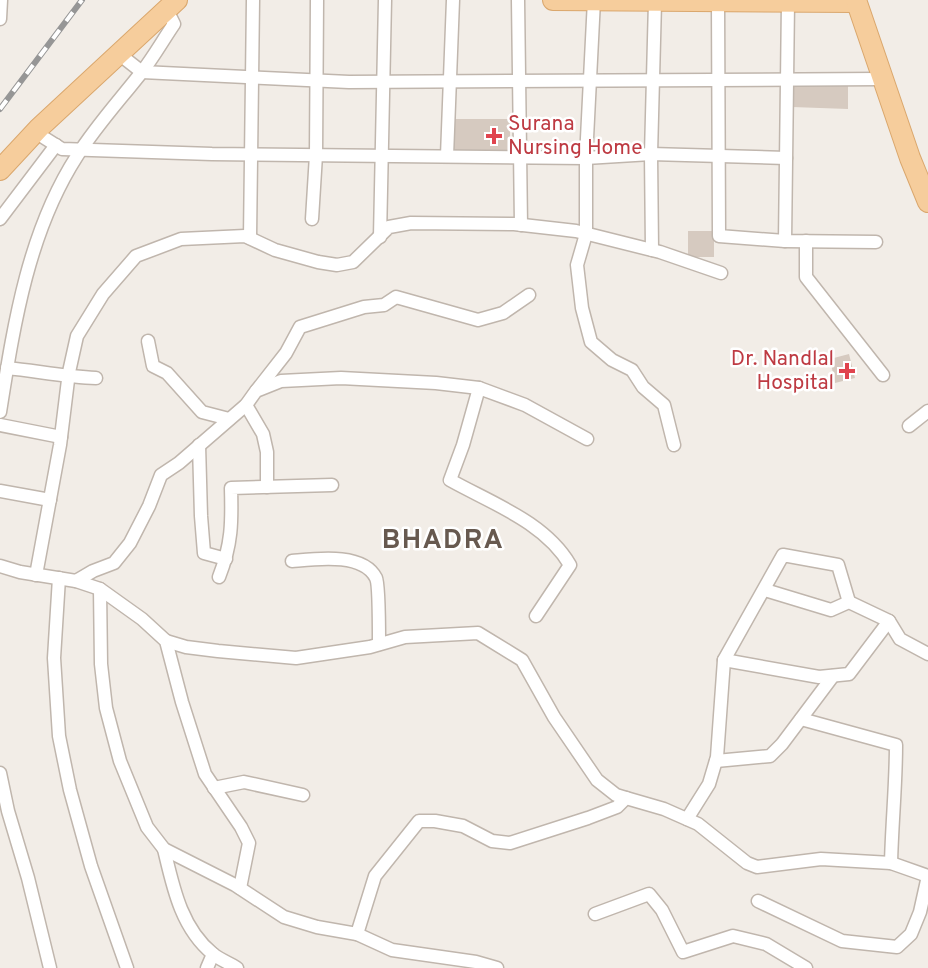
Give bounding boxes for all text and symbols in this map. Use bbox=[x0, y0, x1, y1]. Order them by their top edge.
place label: Surana Nursing Home bbox=[508, 111, 643, 162]
marker: Surana Nursing Home bbox=[485, 127, 503, 145]
place label: Dr. Nandlal Hospital bbox=[731, 346, 834, 397]
marker: Dr. Nandlal Hospital bbox=[838, 362, 856, 380]
district label: BHADRA bbox=[382, 524, 504, 558]

